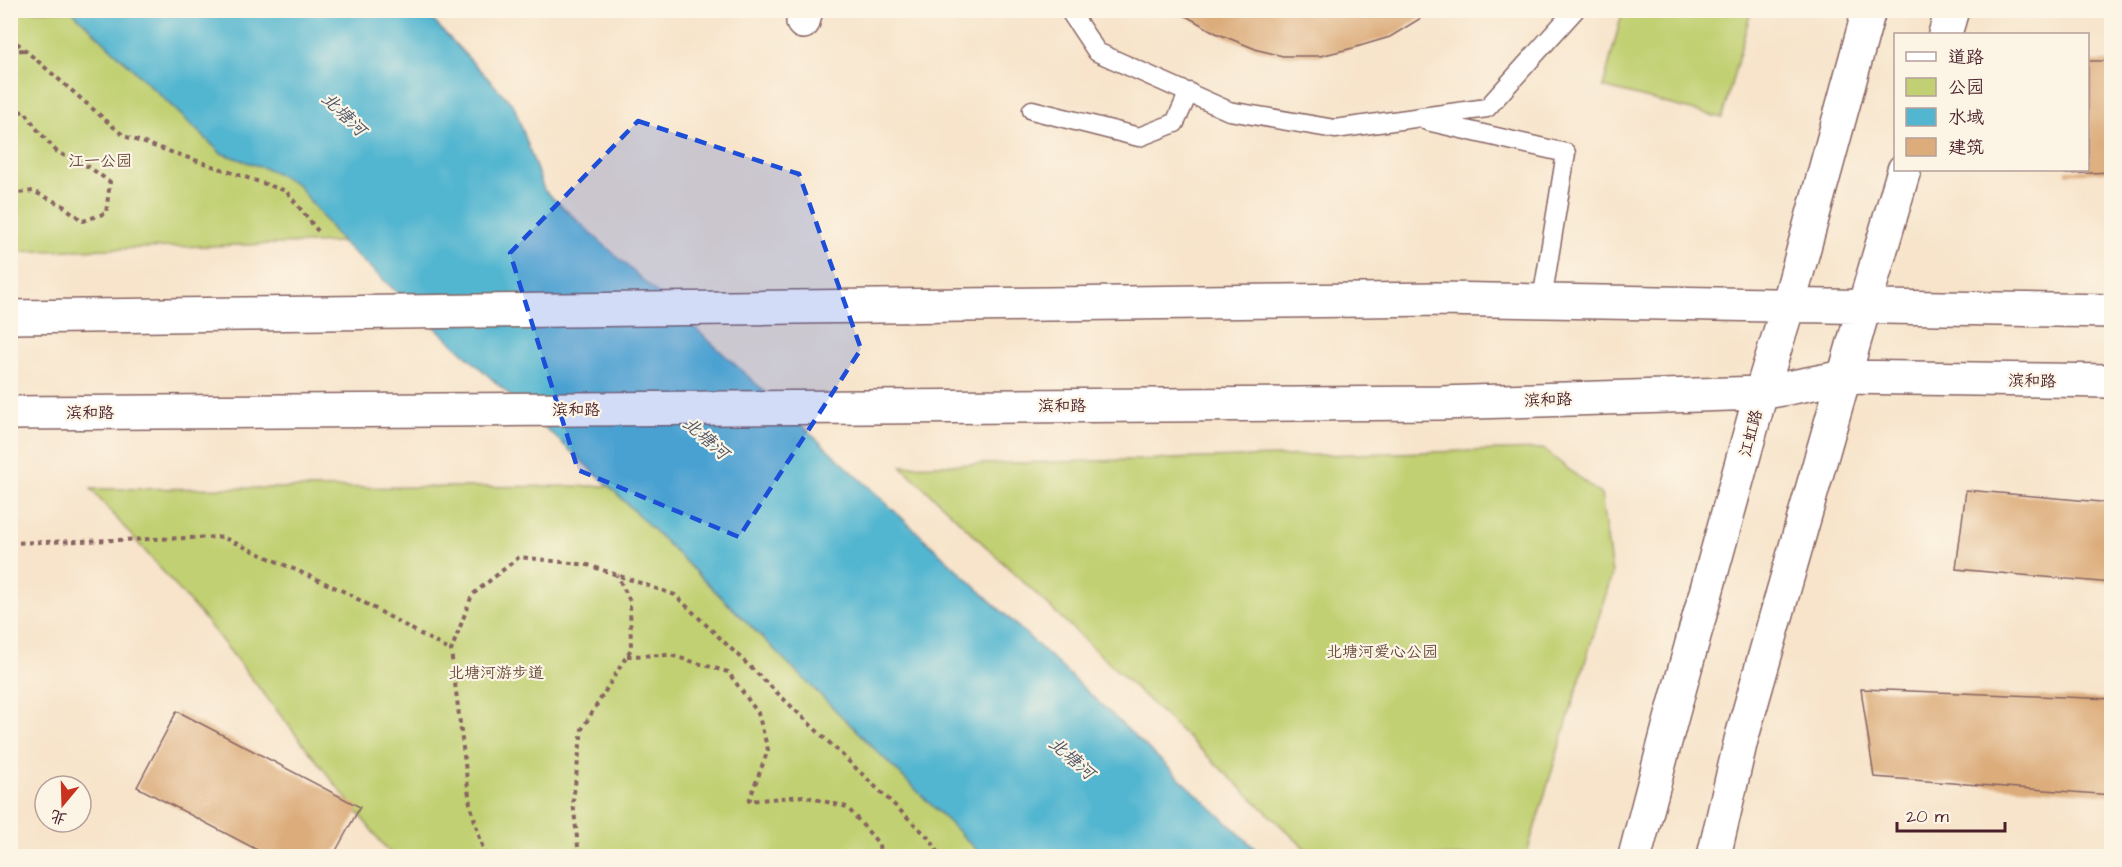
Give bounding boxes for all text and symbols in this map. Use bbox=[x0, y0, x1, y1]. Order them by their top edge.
legend bbox=[1894, 33, 2089, 171]
text: 道路 bbox=[1948, 45, 1984, 70]
text: 公园 bbox=[1948, 75, 1984, 100]
water label: 北塘河 bbox=[316, 87, 374, 144]
text: 水域 bbox=[1948, 105, 1984, 130]
text: 建筑 bbox=[1948, 135, 1984, 160]
park label: 江一公园 bbox=[68, 150, 132, 172]
street label: 滨和路 bbox=[2008, 370, 2056, 392]
street label: 滨和路 bbox=[1524, 388, 1572, 412]
street label: 滨和路 bbox=[1038, 395, 1086, 417]
street label: 滨和路 bbox=[552, 399, 600, 421]
street label: 滨和路 bbox=[66, 402, 114, 424]
street label: 江虹路 bbox=[1734, 407, 1768, 459]
water label: 北塘河 bbox=[677, 411, 737, 467]
park label: 北塘河爱心公园 bbox=[1326, 641, 1438, 663]
park label: 北塘河游步道 bbox=[448, 662, 544, 684]
water label: 北塘河 bbox=[1043, 731, 1103, 787]
north arrow bbox=[33, 774, 93, 834]
scale bar bbox=[1897, 795, 2005, 833]
text: 北 bbox=[47, 804, 70, 830]
text: 20 m bbox=[1906, 804, 1949, 829]

